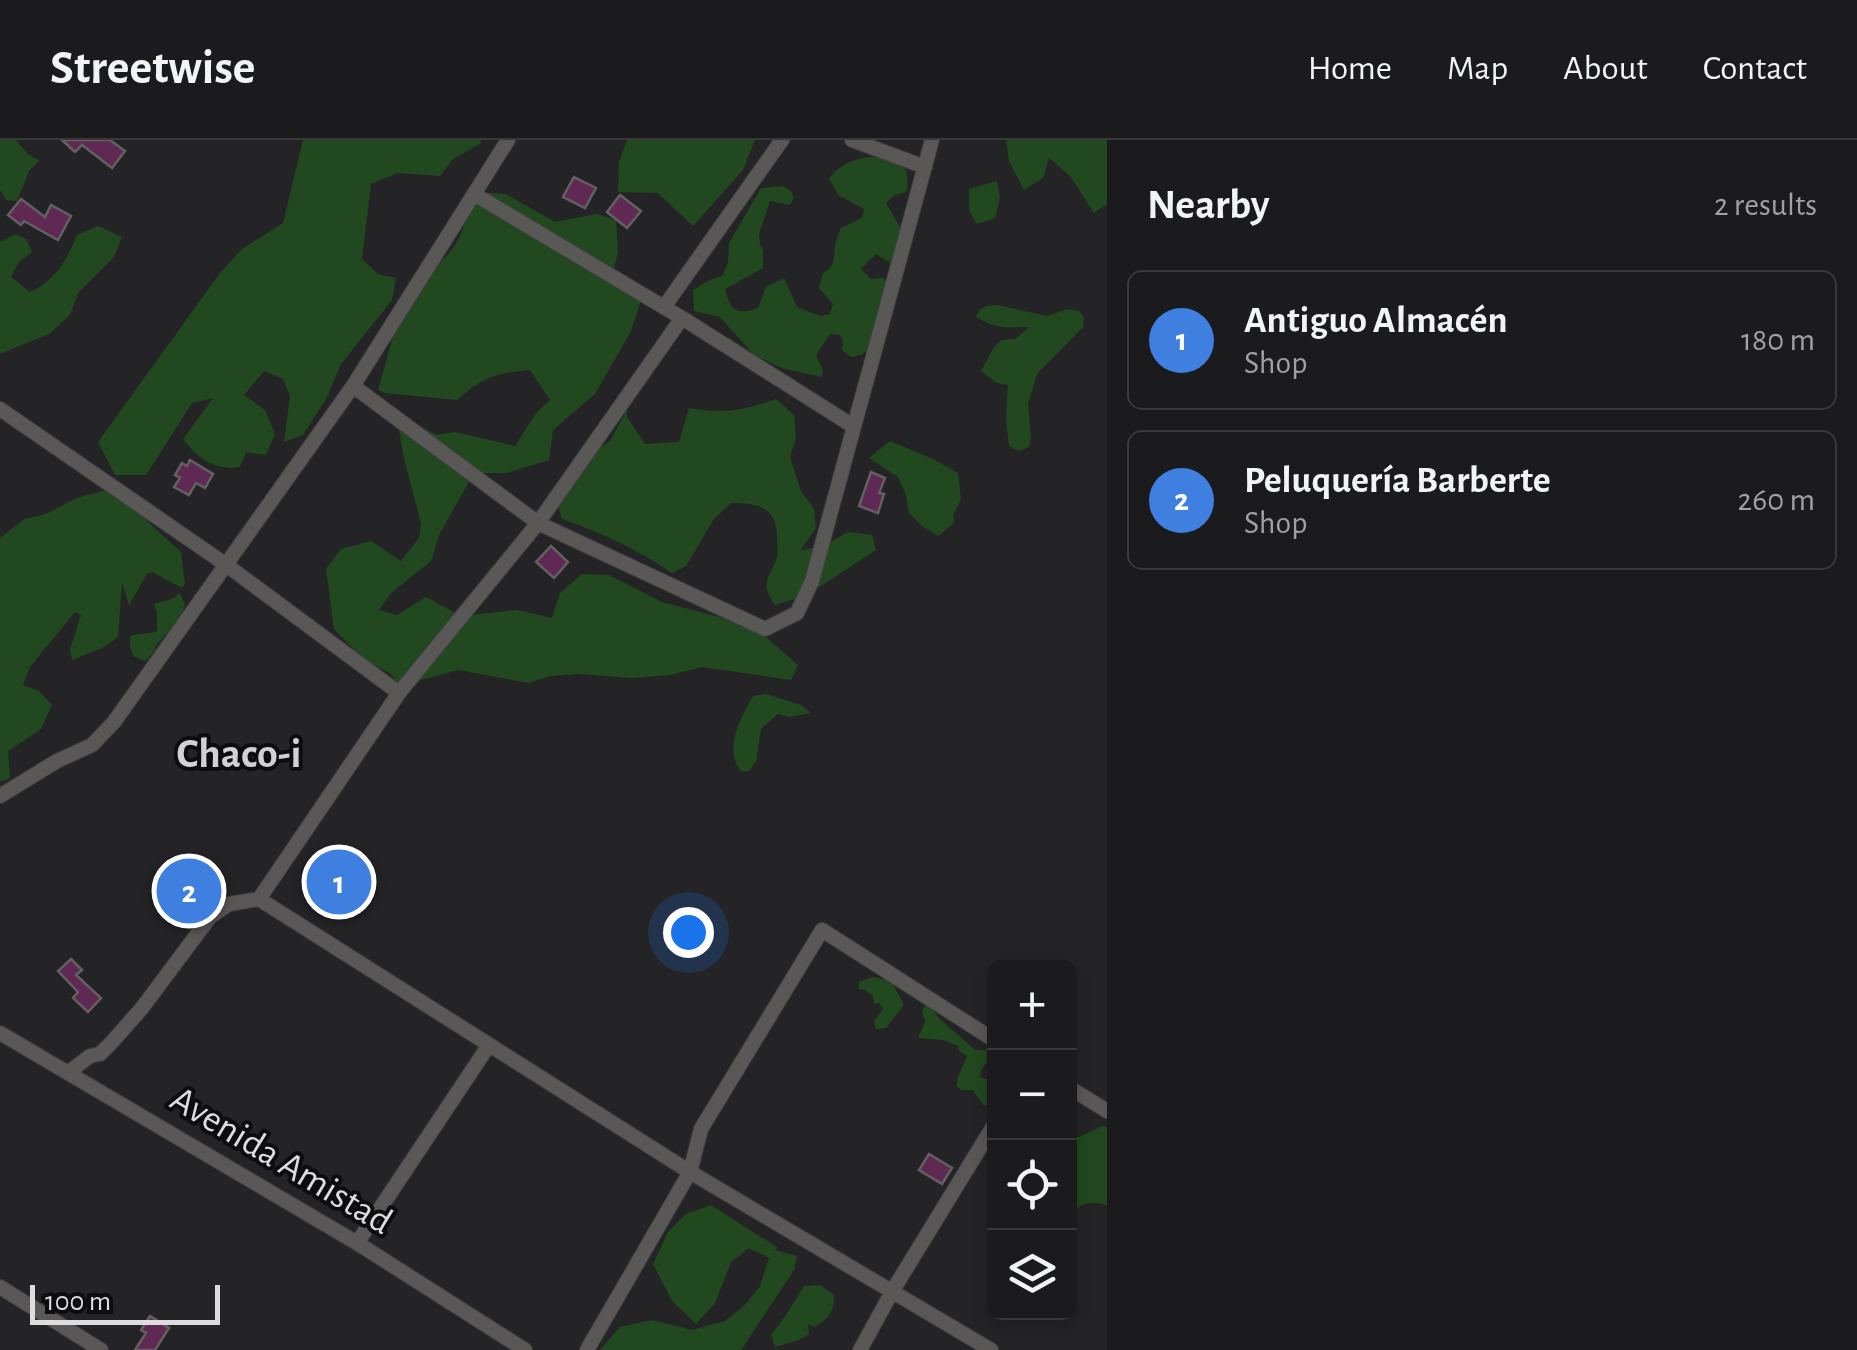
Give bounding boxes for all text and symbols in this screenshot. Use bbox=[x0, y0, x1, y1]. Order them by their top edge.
text: Streetwise bbox=[50, 45, 256, 93]
text: Home bbox=[1308, 51, 1392, 86]
text: Map bbox=[1447, 51, 1508, 86]
text: About bbox=[1563, 51, 1648, 86]
text: Contact bbox=[1703, 51, 1807, 86]
text: Nearby bbox=[1147, 184, 1270, 226]
text: 2 results bbox=[1714, 189, 1817, 221]
text: Antiguo Almacén bbox=[1244, 302, 1508, 340]
text: 1 bbox=[1176, 324, 1187, 356]
text: 180 m bbox=[1741, 324, 1815, 356]
text: Shop bbox=[1244, 347, 1307, 379]
text: Peluquería Barberte bbox=[1244, 462, 1551, 500]
text: 2 bbox=[1174, 484, 1189, 516]
text: 260 m bbox=[1738, 484, 1815, 516]
text: Shop bbox=[1244, 507, 1307, 539]
district label: Chaco-i bbox=[176, 733, 302, 775]
pin: 1 bbox=[306, 844, 372, 920]
pin: 2 bbox=[156, 854, 222, 928]
your location bbox=[663, 907, 714, 958]
map controls bbox=[987, 960, 1077, 1320]
button: + bbox=[987, 960, 1077, 1050]
button: − bbox=[987, 1050, 1077, 1140]
street label: Avenida Amistad bbox=[164, 1080, 398, 1242]
button: locate bbox=[987, 1140, 1077, 1230]
button: layers bbox=[987, 1230, 1077, 1320]
scale bar bbox=[30, 1280, 220, 1324]
text: 100 m bbox=[45, 1288, 111, 1316]

